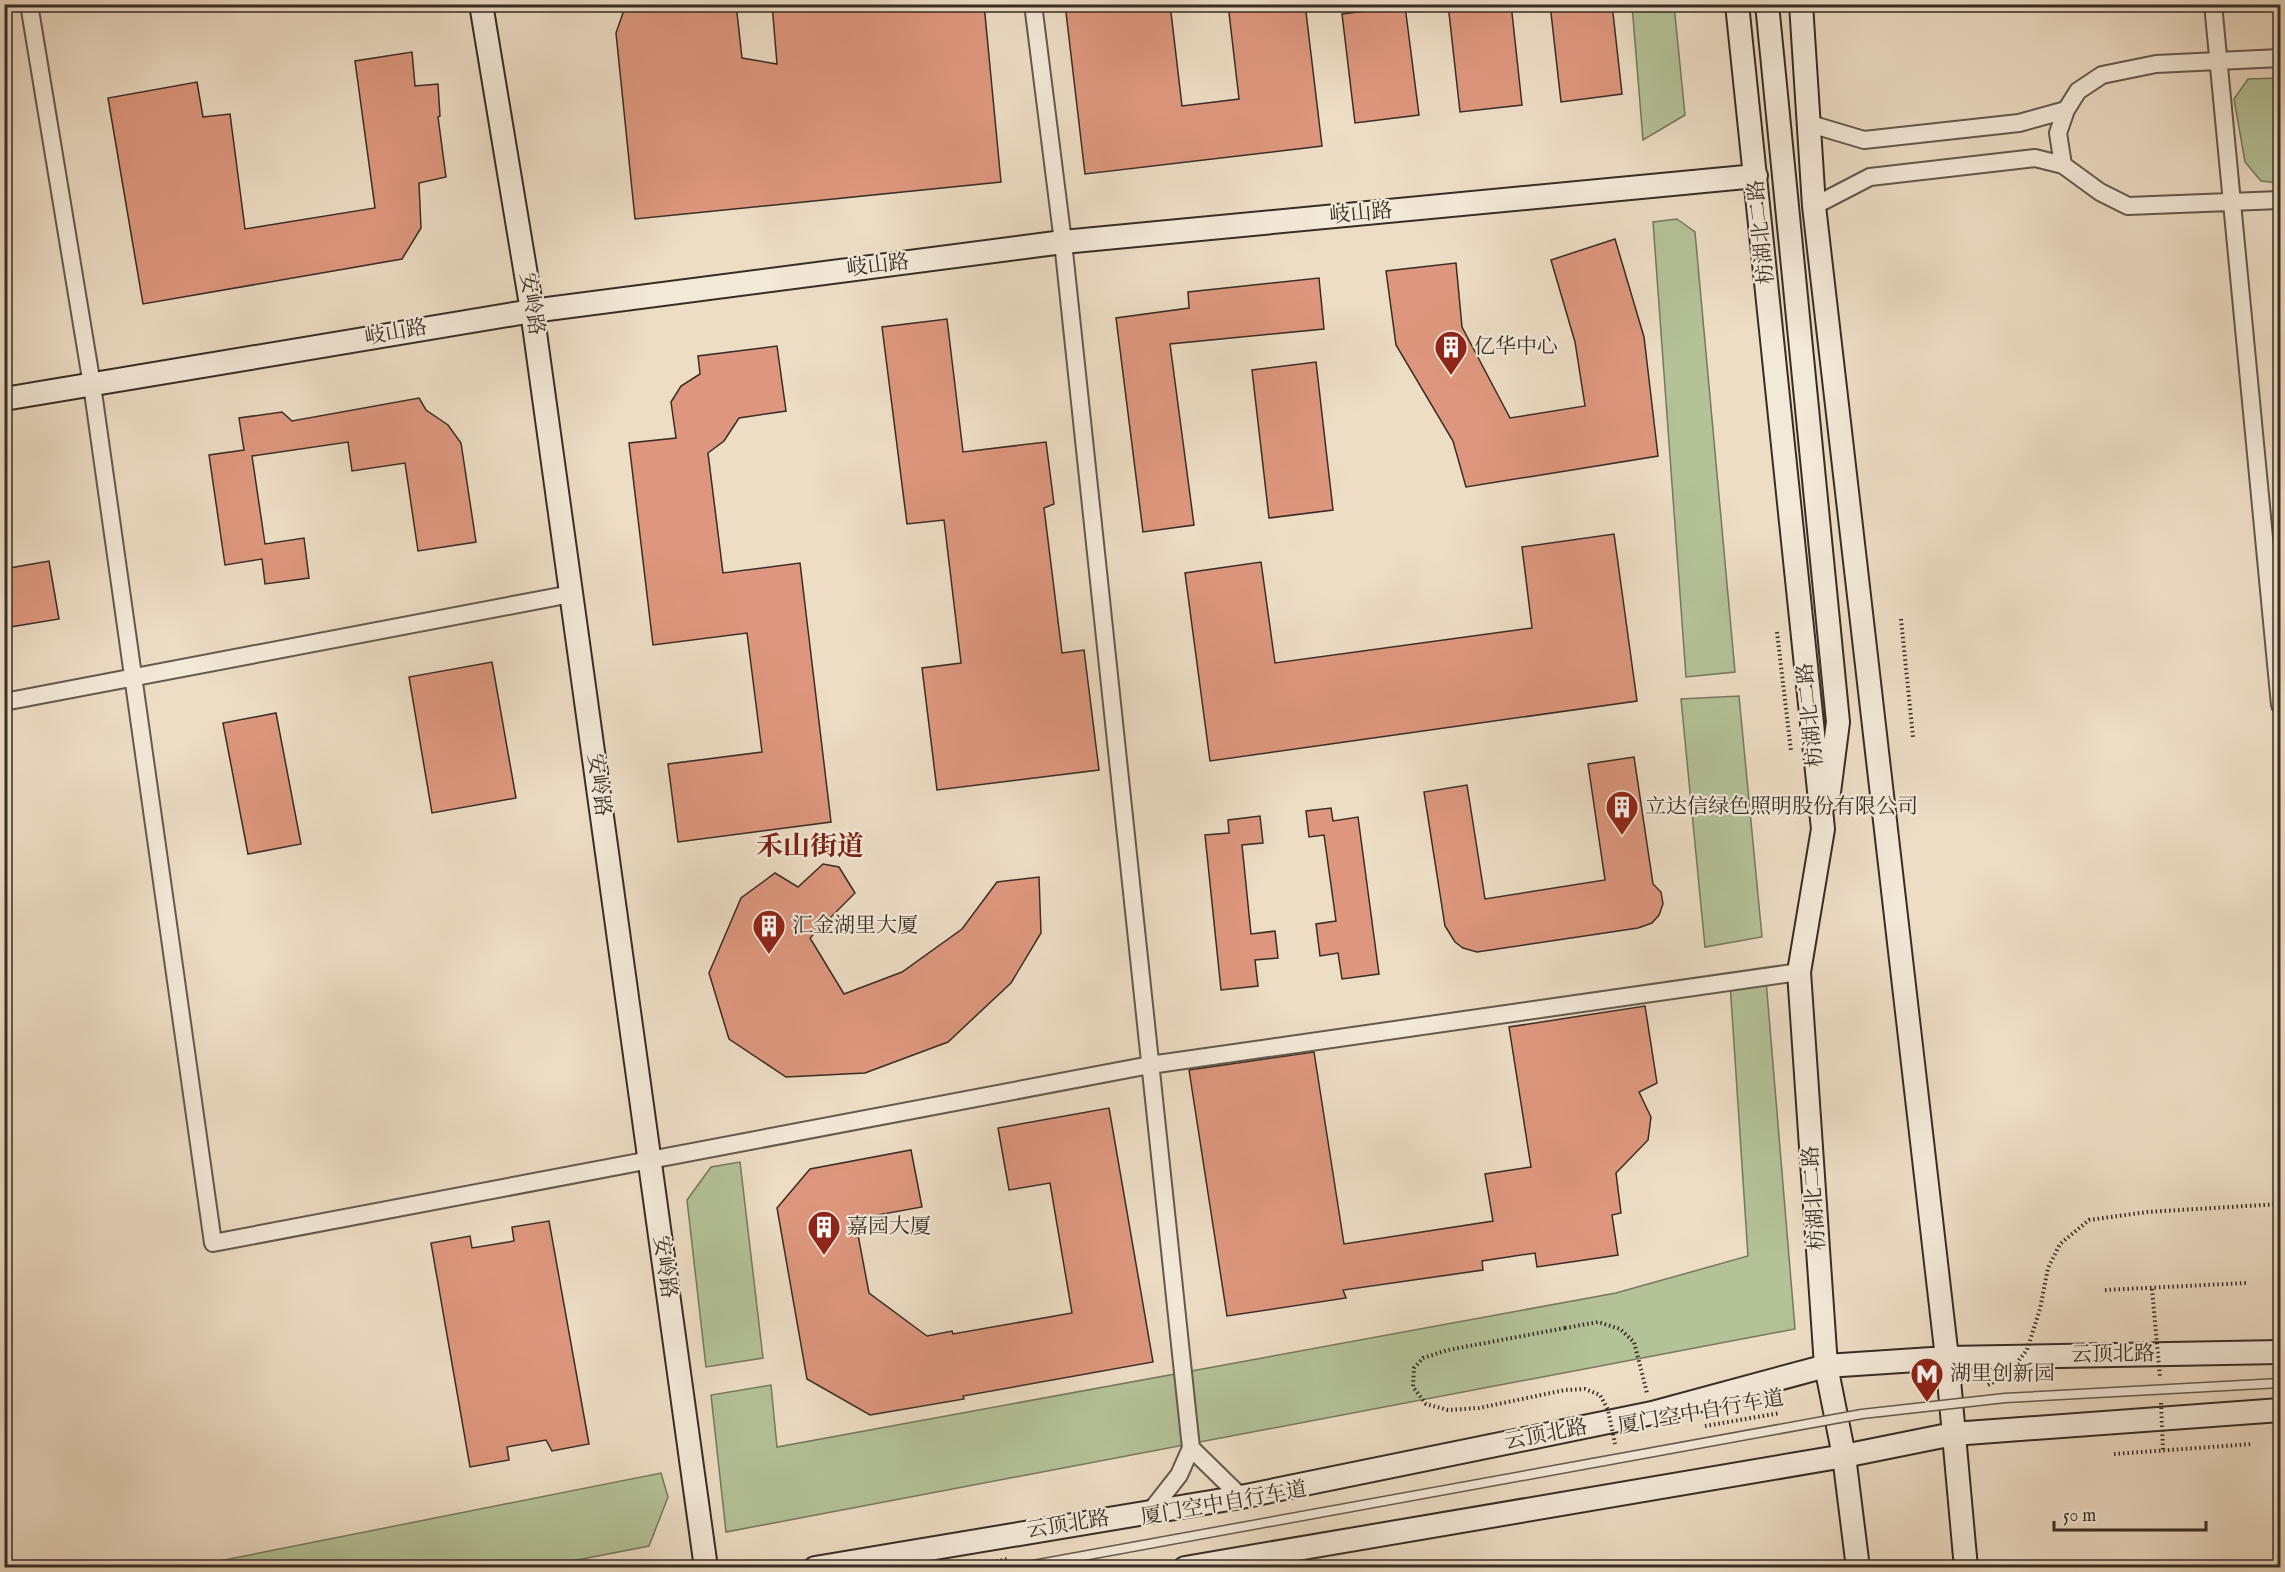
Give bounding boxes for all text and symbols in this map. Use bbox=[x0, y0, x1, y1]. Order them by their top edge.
street label: 枋湖北二路 bbox=[1743, 178, 1781, 286]
street label: 岐山路 bbox=[1328, 198, 1394, 230]
street label: 岐山路 bbox=[845, 249, 911, 283]
street label: 安岭路 bbox=[513, 271, 549, 337]
street label: 岐山路 bbox=[363, 314, 429, 352]
building icon: 亿华中心 bbox=[1433, 329, 1469, 376]
place label: 亿华中心 bbox=[1474, 334, 1558, 361]
street label: 枋湖北二路 bbox=[1792, 661, 1830, 769]
street label: 安岭路 bbox=[580, 752, 616, 818]
building icon: 立达信绿色照明股份有限公司 bbox=[1604, 789, 1640, 836]
place label: 立达信绿色照明股份有限公司 bbox=[1645, 794, 1918, 821]
district label: 禾山街道 bbox=[756, 831, 864, 865]
building icon: 汇金湖里大厦 bbox=[751, 908, 787, 955]
place label: 汇金湖里大厦 bbox=[792, 913, 918, 940]
street label: 枋湖北二路 bbox=[1798, 1145, 1832, 1251]
building icon: 嘉园大厦 bbox=[806, 1209, 842, 1256]
place label: 嘉园大厦 bbox=[847, 1214, 931, 1241]
street label: 安岭路 bbox=[646, 1234, 682, 1300]
street label: 云顶北路 bbox=[2071, 1341, 2155, 1369]
metro station icon: 湖里创新园 bbox=[1909, 1356, 1945, 1403]
place label: 湖里创新园 bbox=[1950, 1361, 2055, 1388]
street label: 厦门空中自行车道 bbox=[1616, 1385, 1786, 1441]
street label: 云顶北路 bbox=[1502, 1414, 1590, 1456]
street label: 厦门空中自行车道 bbox=[1139, 1476, 1309, 1532]
scale bar bbox=[2054, 1494, 2206, 1532]
street label: 云顶北路 bbox=[1024, 1505, 1112, 1545]
text: 50 m bbox=[2063, 1505, 2096, 1528]

